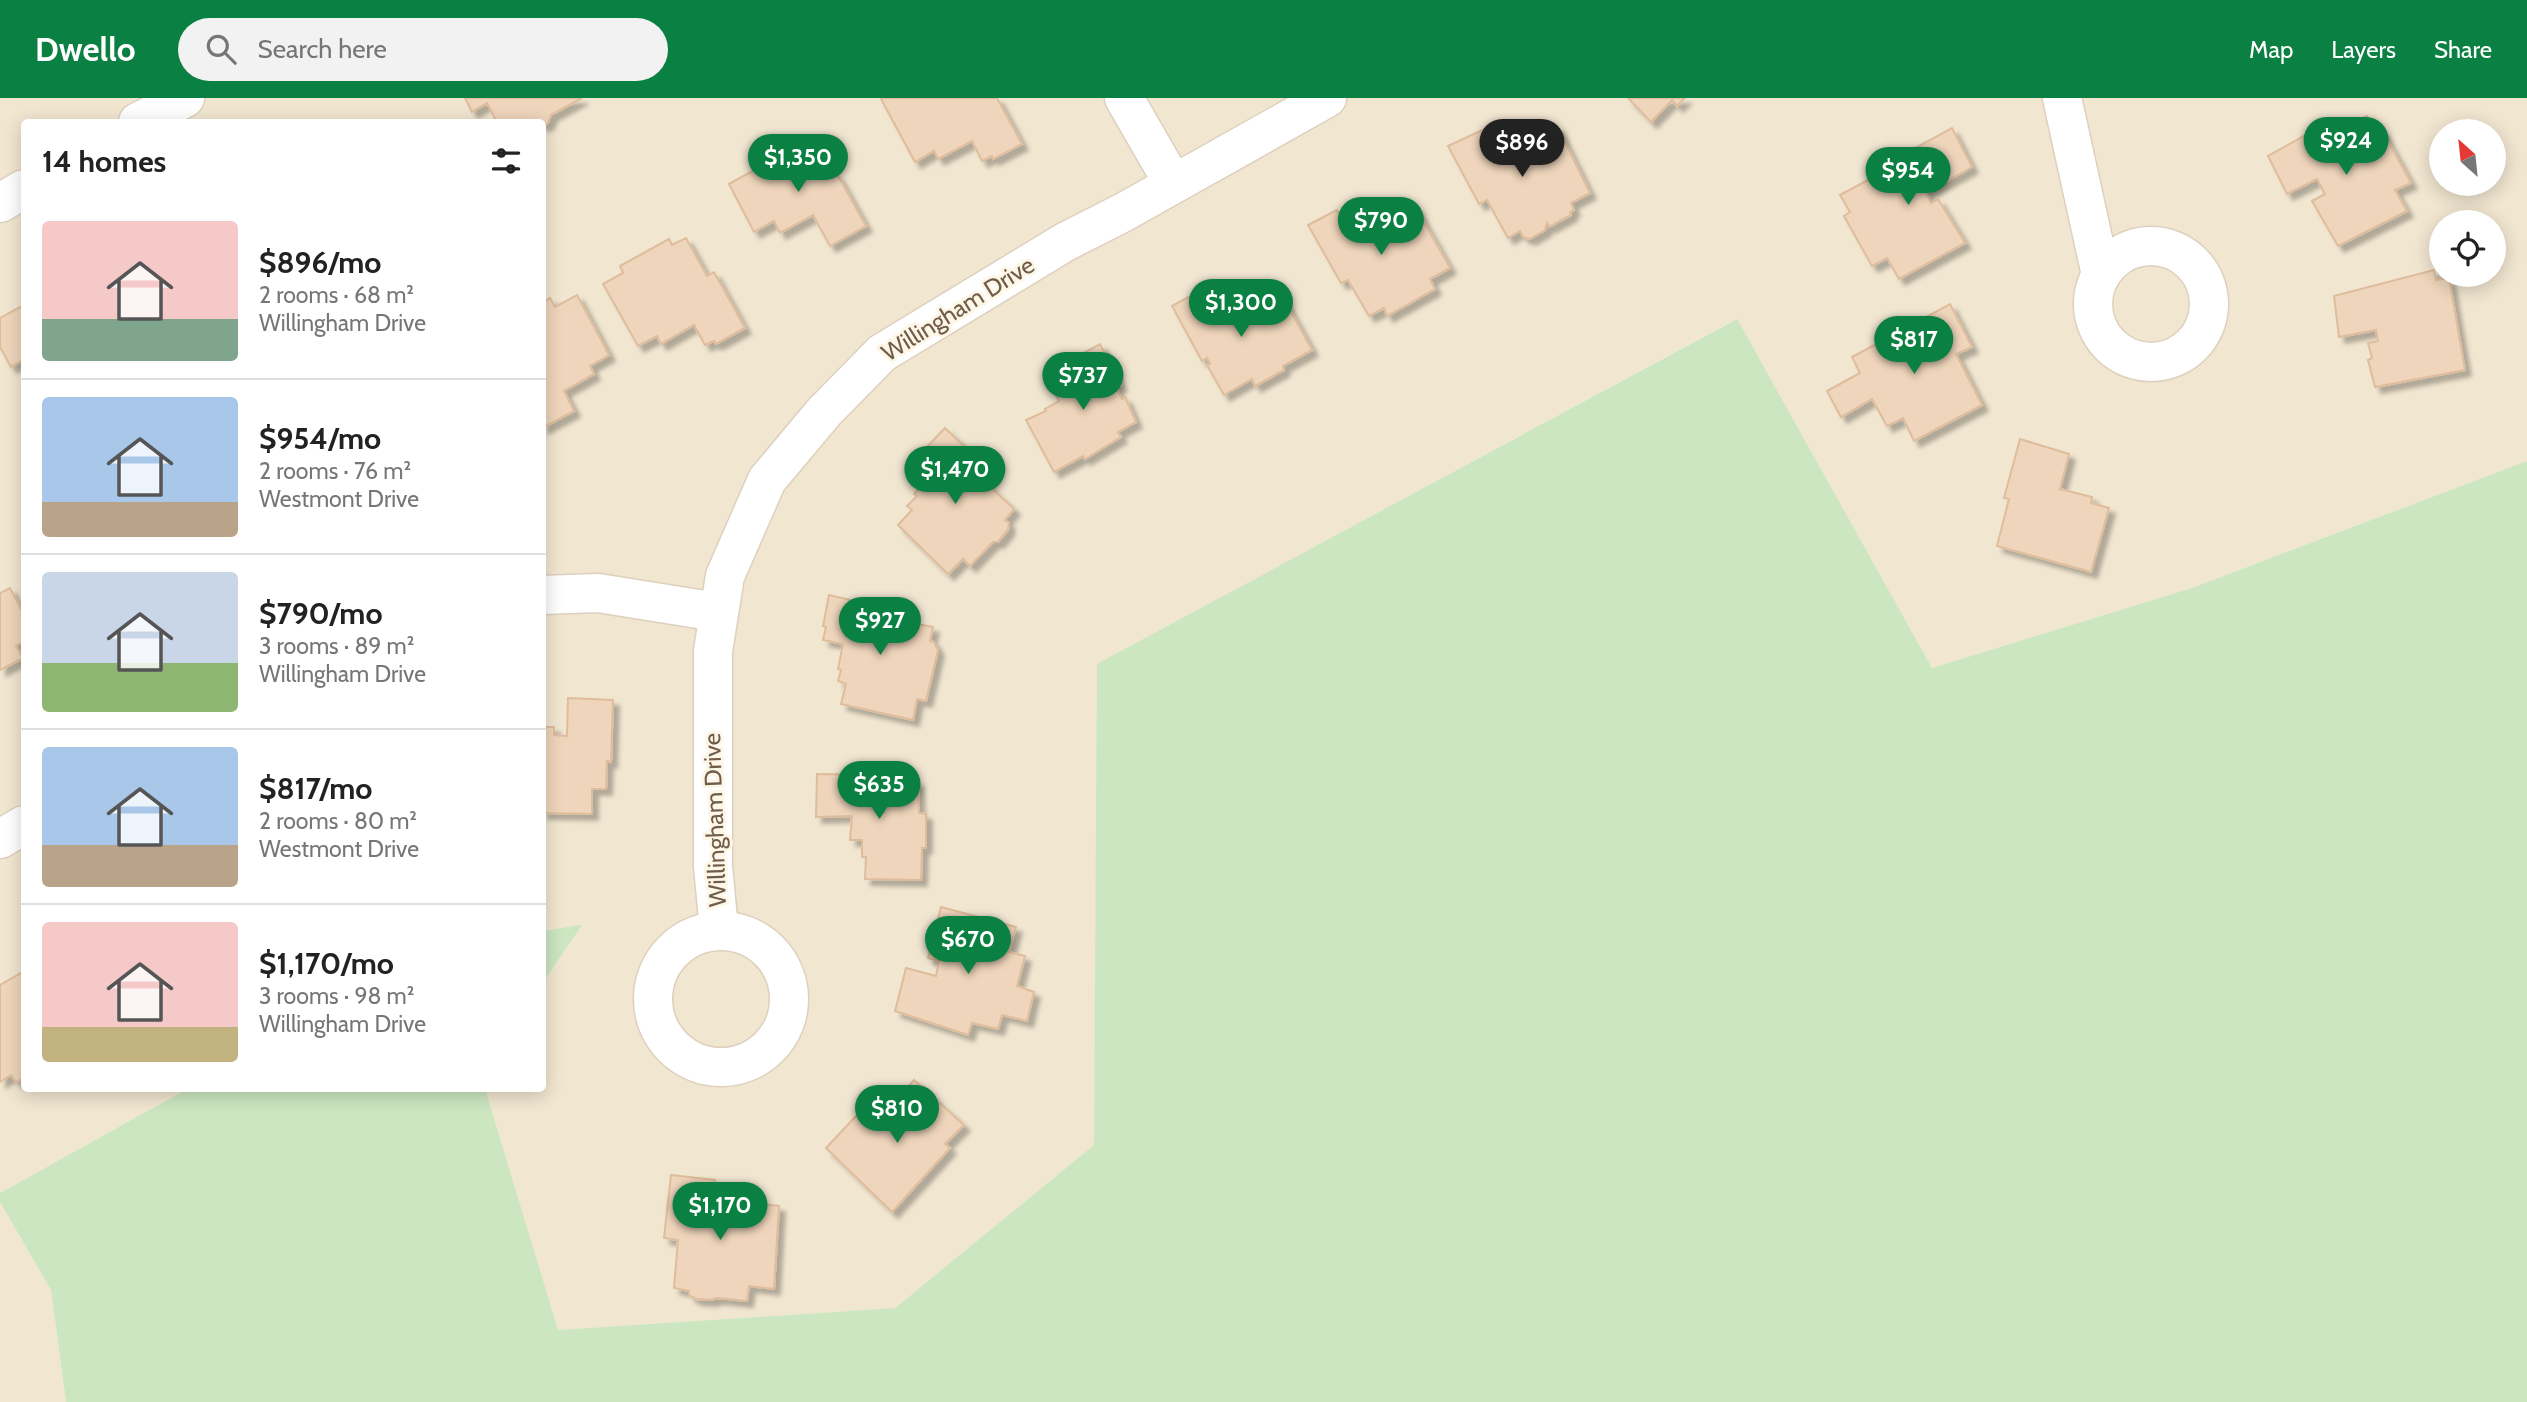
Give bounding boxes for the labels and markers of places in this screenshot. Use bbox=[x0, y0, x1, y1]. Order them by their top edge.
pin: $924 bbox=[2305, 118, 2387, 177]
pin: $896 bbox=[1481, 120, 1563, 179]
pin: $1,350 bbox=[741, 134, 855, 194]
pin: $954 bbox=[1867, 148, 1949, 207]
pin: $790 bbox=[1340, 198, 1422, 257]
pin: $1,300 bbox=[1184, 280, 1298, 339]
pin: $817 bbox=[1873, 316, 1955, 376]
pin: $737 bbox=[1042, 352, 1124, 412]
pin: $1,470 bbox=[898, 446, 1012, 506]
pin: $927 bbox=[839, 598, 921, 657]
pin: $635 bbox=[838, 762, 920, 821]
pin: $670 bbox=[927, 916, 1009, 976]
pin: $810 bbox=[856, 1086, 938, 1145]
pin: $1,170 bbox=[663, 1182, 777, 1242]

